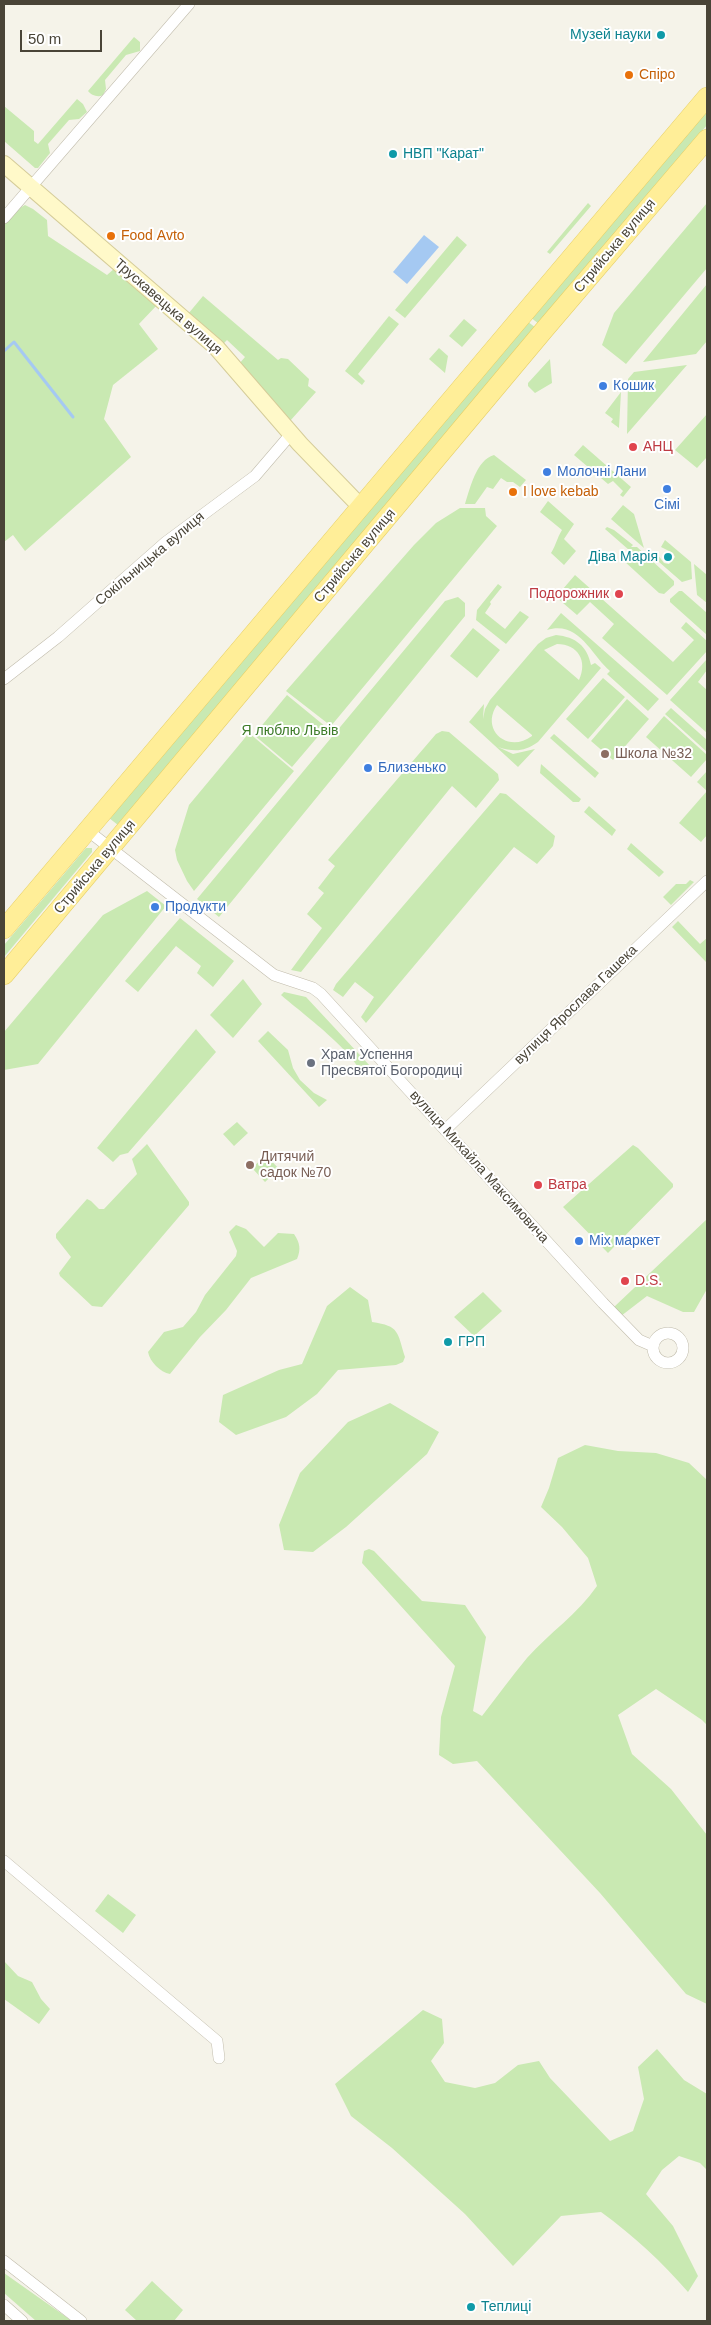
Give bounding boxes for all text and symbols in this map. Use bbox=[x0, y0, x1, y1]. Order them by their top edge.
scale bar bbox=[22, 20, 105, 52]
place label: Музей науки bbox=[570, 27, 651, 43]
marker: Музей науки bbox=[655, 29, 667, 41]
text: 50 m bbox=[28, 30, 61, 47]
place label: Спіро bbox=[639, 67, 675, 83]
marker: Спіро bbox=[623, 69, 635, 81]
place label: НВП "Карат" bbox=[403, 146, 484, 162]
marker: НВП "Карат" bbox=[387, 148, 399, 160]
street label: Стрийська вулиця bbox=[571, 195, 659, 297]
place label: Food Avto bbox=[121, 228, 185, 244]
marker: Food Avto bbox=[105, 230, 117, 242]
street label: Трускавецька вулиця bbox=[111, 256, 225, 358]
place label: Кошик bbox=[613, 378, 654, 394]
marker: Кошик bbox=[597, 380, 609, 392]
place label: АНЦ bbox=[643, 439, 673, 455]
marker: АНЦ bbox=[627, 441, 639, 453]
place label: Молочні Лани bbox=[557, 464, 647, 480]
marker: Молочні Лани bbox=[541, 466, 553, 478]
marker: Сімі bbox=[661, 483, 673, 495]
place label: I love kebab bbox=[523, 484, 598, 500]
marker: I love kebab bbox=[507, 486, 519, 498]
place label: Сімі bbox=[654, 497, 680, 513]
street label: Стрийська вулиця bbox=[311, 505, 399, 607]
street label: Сокільницька вулиця bbox=[92, 509, 208, 609]
place label: Діва Марія bbox=[588, 549, 658, 565]
marker: Діва Марія bbox=[662, 551, 674, 563]
place label: Подорожник bbox=[529, 586, 609, 602]
marker: Подорожник bbox=[613, 588, 625, 600]
park label: Я люблю Львів bbox=[241, 723, 339, 739]
place label: Школа №32 bbox=[615, 746, 692, 762]
marker: Школа №32 bbox=[599, 748, 611, 760]
place label: Близенько bbox=[378, 760, 446, 776]
marker: Близенько bbox=[362, 762, 374, 774]
street label: Стрийська вулиця bbox=[51, 816, 139, 918]
place label: Продукти bbox=[165, 899, 226, 915]
marker: Продукти bbox=[149, 901, 161, 913]
street label: вулиця Ярослава Гашека bbox=[511, 942, 641, 1068]
place label: Храм Успення Пресвятої Богородиці bbox=[321, 1047, 462, 1080]
marker: Храм Успення Пресвятої Богородиці bbox=[305, 1057, 317, 1069]
street label: вулиця Михайла Максимовича bbox=[406, 1087, 552, 1247]
place label: Дитячий садок №70 bbox=[260, 1149, 331, 1182]
marker: Дитячий садок №70 bbox=[244, 1159, 256, 1171]
place label: Ватра bbox=[548, 1177, 587, 1193]
marker: Ватра bbox=[532, 1179, 544, 1191]
place label: Mix маркет bbox=[589, 1233, 660, 1249]
marker: Mix маркет bbox=[573, 1235, 585, 1247]
place label: D.S. bbox=[635, 1273, 662, 1289]
marker: D.S. bbox=[619, 1275, 631, 1287]
place label: ГРП bbox=[458, 1334, 485, 1350]
marker: ГРП bbox=[442, 1336, 454, 1348]
place label: Теплиці bbox=[481, 2299, 531, 2315]
marker: Теплиці bbox=[465, 2301, 477, 2313]

